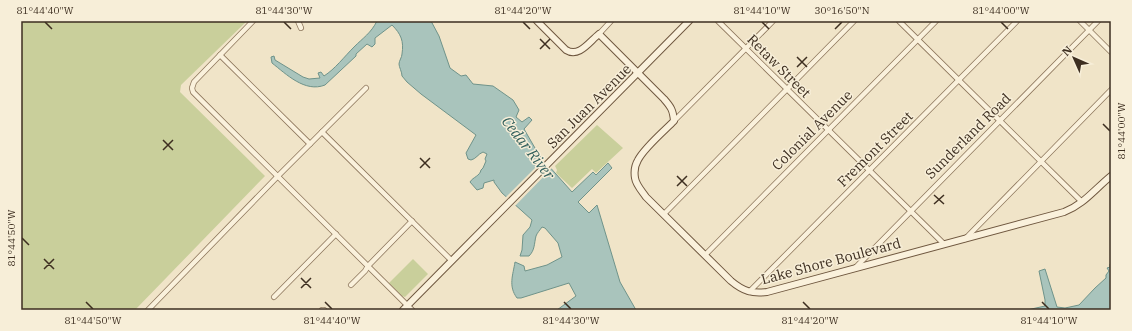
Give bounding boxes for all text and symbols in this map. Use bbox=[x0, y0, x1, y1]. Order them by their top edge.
text: 81°44'40"W bbox=[16, 4, 74, 17]
text: 81°44'30"W bbox=[255, 4, 313, 17]
text: 81°44'20"W bbox=[494, 4, 552, 17]
text: 81°44'10"W bbox=[733, 4, 791, 17]
text: 30°16'50"N bbox=[815, 4, 870, 17]
text: 81°44'00"W bbox=[972, 4, 1030, 17]
street label: Retaw Street bbox=[743, 30, 815, 102]
north arrow bbox=[1054, 38, 1094, 78]
text: N bbox=[1059, 43, 1075, 59]
street label: San Juan Avenue bbox=[543, 60, 635, 152]
street label: Colonial Avenue bbox=[768, 86, 856, 174]
street label: Sunderland Road bbox=[921, 89, 1015, 183]
text: 81°44'00"W bbox=[1115, 102, 1128, 160]
street label: Fremont Street bbox=[833, 107, 917, 191]
water label: Cedar River bbox=[498, 112, 559, 184]
text: 81°44'50"W bbox=[5, 209, 18, 267]
street label: Lake Shore Boulevard bbox=[759, 234, 903, 288]
text: 81°44'50"W bbox=[64, 314, 122, 327]
text: 81°44'40"W bbox=[303, 314, 361, 327]
text: 81°44'30"W bbox=[542, 314, 600, 327]
text: 81°44'20"W bbox=[781, 314, 839, 327]
text: 81°44'10"W bbox=[1020, 314, 1078, 327]

